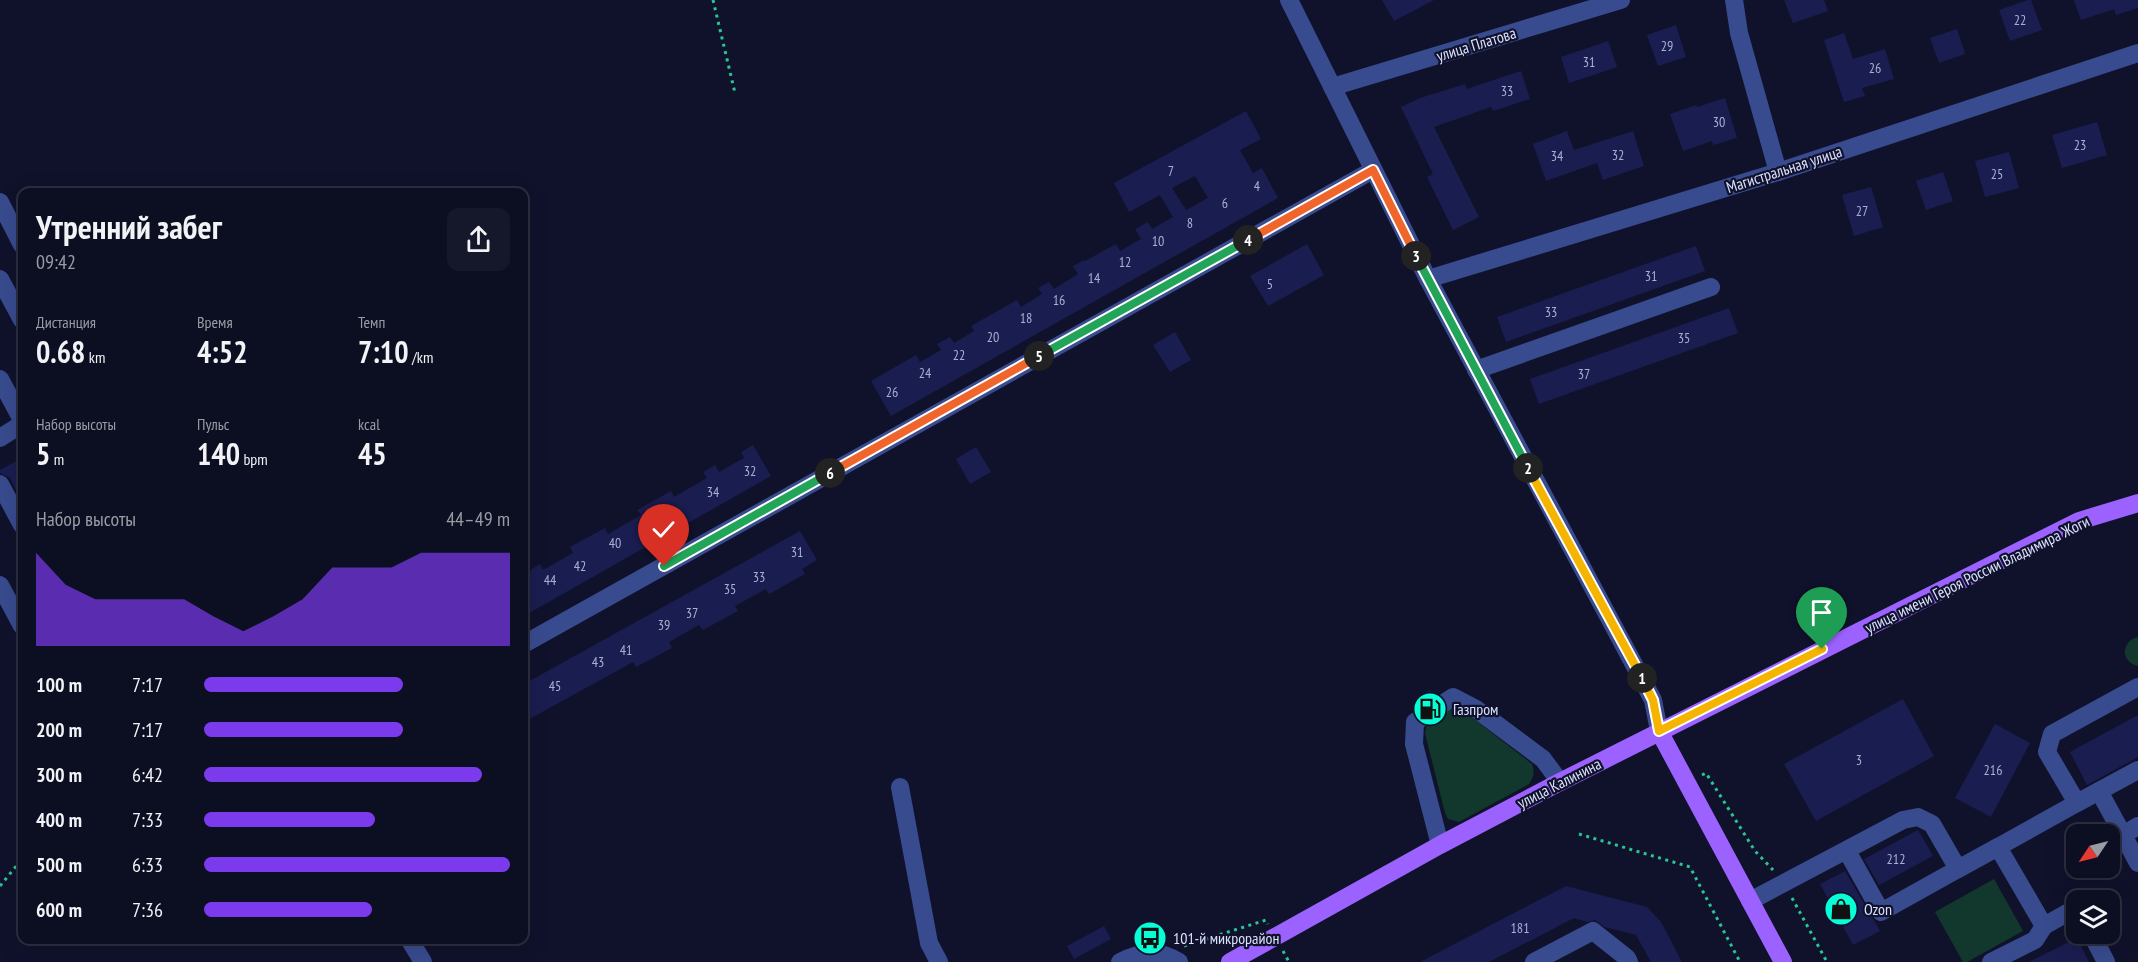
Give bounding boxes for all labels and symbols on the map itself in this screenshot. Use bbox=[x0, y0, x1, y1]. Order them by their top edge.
house number: 22 bbox=[2014, 11, 2026, 29]
street label: улица Платова bbox=[1434, 22, 1518, 66]
house number: 29 bbox=[1661, 37, 1673, 55]
house number: 31 bbox=[1583, 53, 1595, 71]
house number: 26 bbox=[1869, 59, 1881, 77]
house number: 33 bbox=[1501, 82, 1513, 100]
house number: 30 bbox=[1713, 113, 1725, 131]
house number: 23 bbox=[2074, 136, 2086, 154]
street label: Магистральная улица bbox=[1724, 141, 1844, 197]
house number: 32 bbox=[1612, 146, 1624, 164]
house number: 34 bbox=[1551, 147, 1564, 165]
house number: 7 bbox=[1168, 162, 1174, 180]
house number: 25 bbox=[1991, 165, 2003, 183]
house number: 4 bbox=[1254, 177, 1261, 195]
house number: 6 bbox=[1222, 194, 1228, 212]
house number: 27 bbox=[1856, 202, 1868, 220]
house number: 8 bbox=[1187, 214, 1193, 232]
pin: 4 bbox=[1233, 225, 1263, 255]
house number: 10 bbox=[1152, 232, 1164, 250]
pin: 3 bbox=[1401, 241, 1431, 271]
house number: 12 bbox=[1119, 253, 1131, 271]
house number: 31 bbox=[1645, 267, 1657, 285]
house number: 14 bbox=[1088, 269, 1101, 287]
house number: 5 bbox=[1267, 275, 1273, 293]
house number: 16 bbox=[1053, 291, 1065, 309]
house number: 33 bbox=[1545, 303, 1557, 321]
house number: 18 bbox=[1020, 309, 1032, 327]
house number: 20 bbox=[987, 328, 999, 346]
house number: 35 bbox=[1678, 329, 1690, 347]
pin: 5 bbox=[1024, 341, 1054, 371]
house number: 22 bbox=[953, 346, 965, 364]
house number: 24 bbox=[919, 364, 932, 382]
house number: 37 bbox=[1578, 365, 1590, 383]
house number: 26 bbox=[886, 383, 898, 401]
pin: 2 bbox=[1513, 453, 1543, 483]
pin: 6 bbox=[815, 458, 845, 488]
house number: 32 bbox=[744, 462, 756, 480]
house number: 34 bbox=[707, 483, 720, 501]
pin bbox=[638, 504, 689, 566]
street label: улица имени Героя России Владимира Жоги bbox=[1861, 511, 2093, 637]
house number: 40 bbox=[609, 534, 621, 552]
house number: 31 bbox=[791, 543, 803, 561]
house number: 42 bbox=[574, 557, 586, 575]
house number: 33 bbox=[753, 568, 765, 586]
house number: 44 bbox=[544, 571, 557, 589]
house number: 35 bbox=[724, 580, 736, 598]
pin bbox=[1796, 587, 1847, 649]
house number: 37 bbox=[686, 604, 698, 622]
house number: 39 bbox=[658, 616, 670, 634]
house number: 41 bbox=[620, 641, 632, 659]
house number: 43 bbox=[592, 653, 604, 671]
pin: 1 bbox=[1627, 663, 1657, 693]
house number: 45 bbox=[549, 677, 561, 695]
fuel station icon: Газпром bbox=[1412, 691, 1448, 727]
place label: Газпром bbox=[1453, 699, 1498, 719]
house number: 3 bbox=[1856, 751, 1862, 769]
street label: улица Калинина bbox=[1514, 753, 1604, 813]
house number: 216 bbox=[1984, 761, 2002, 779]
north arrow bbox=[2066, 824, 2120, 878]
house number: 212 bbox=[1887, 850, 1905, 868]
shop icon: Ozon bbox=[1823, 891, 1859, 927]
place label: Ozon bbox=[1864, 899, 1892, 919]
house number: 181 bbox=[1511, 919, 1529, 937]
bus stop icon: 101-й микрорайон bbox=[1132, 920, 1168, 956]
place label: 101-й микрорайон bbox=[1173, 928, 1279, 948]

